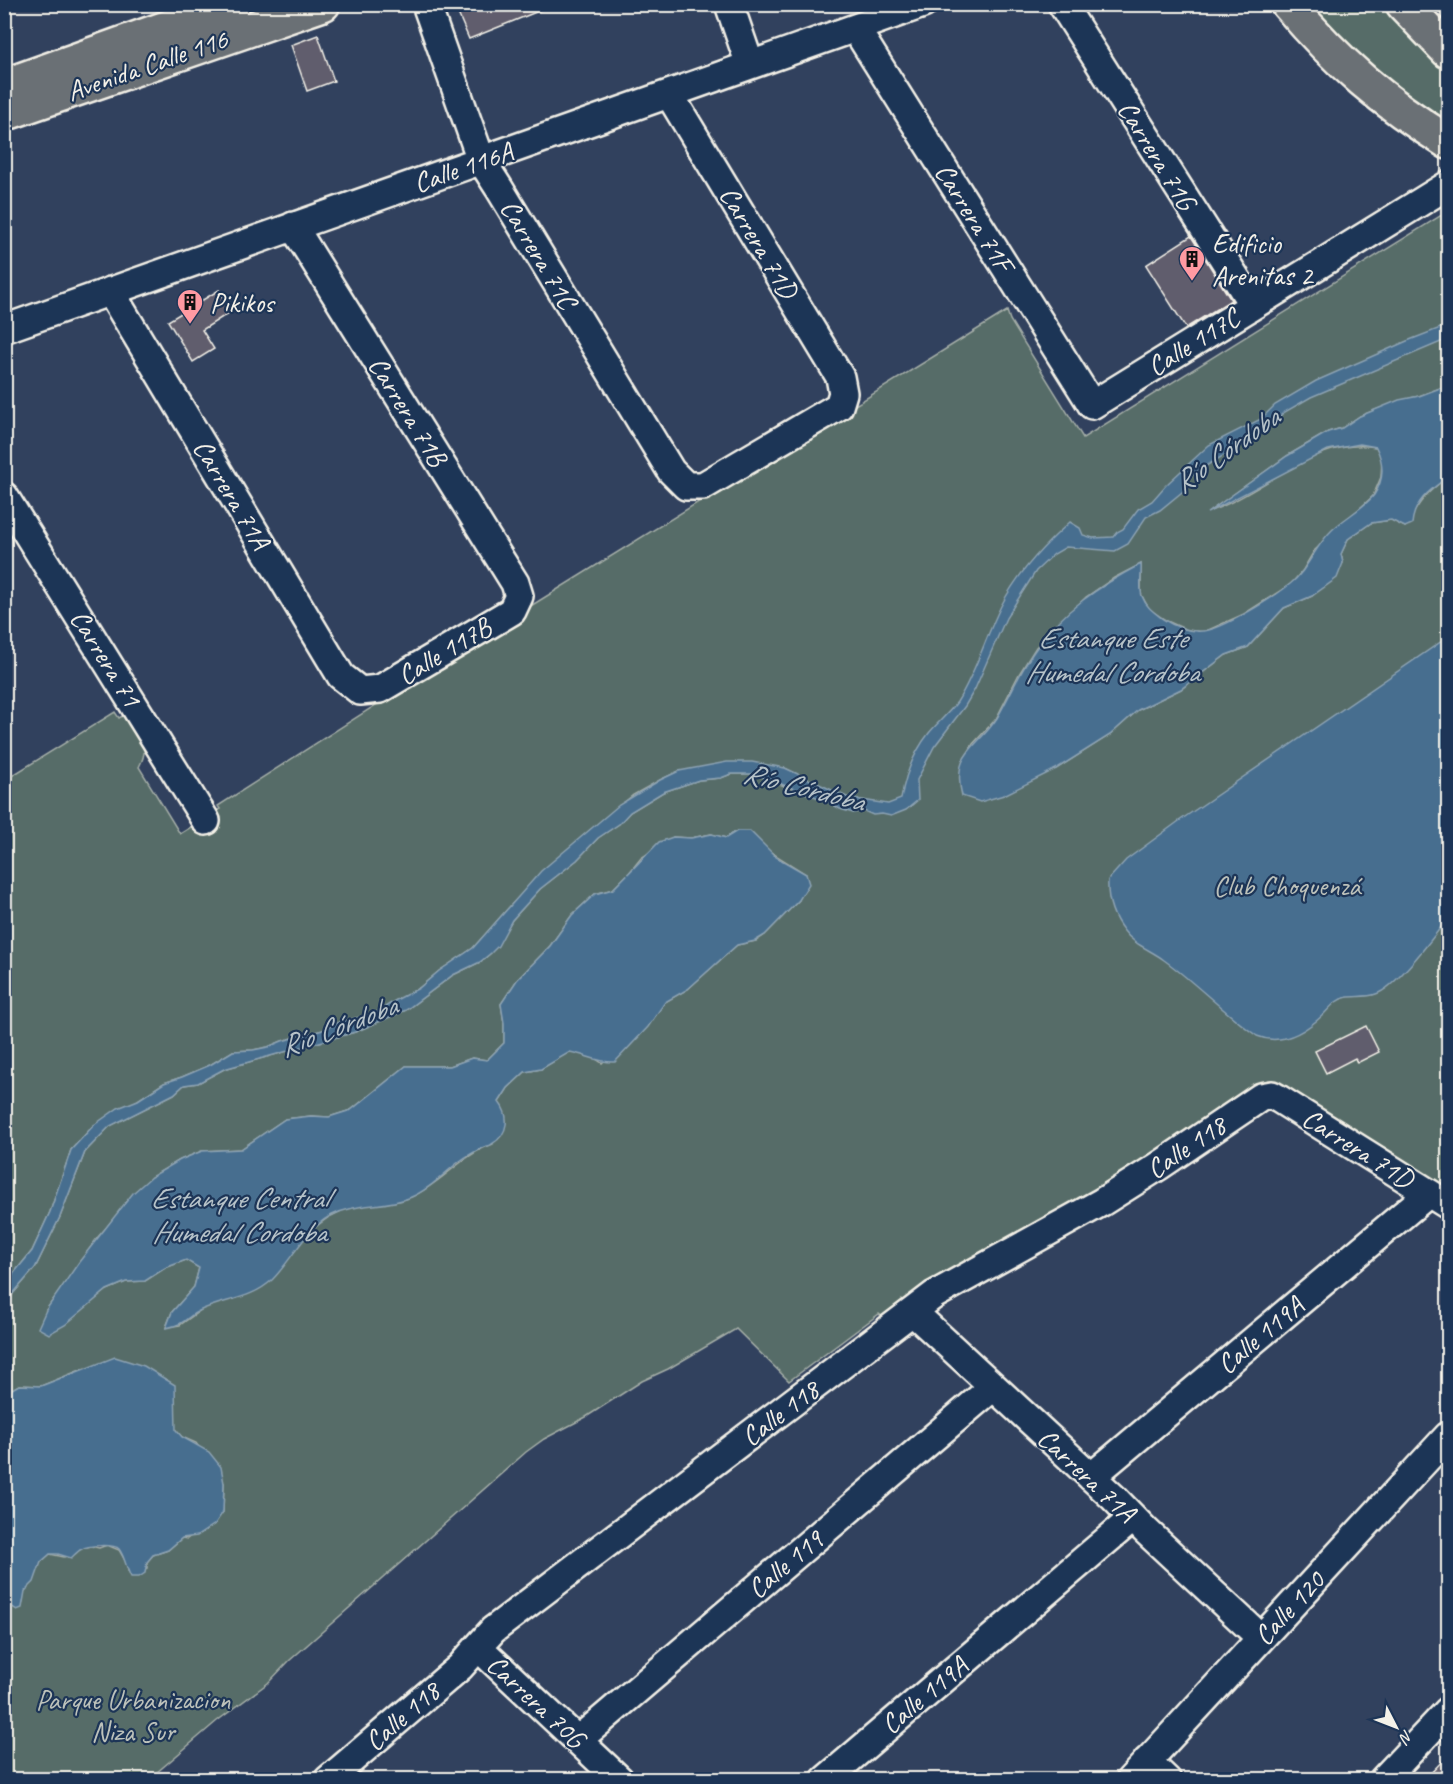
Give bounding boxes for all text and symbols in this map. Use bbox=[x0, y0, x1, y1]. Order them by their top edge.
street label: Avenida Calle 116 bbox=[62, 21, 233, 109]
street label: Carrera 71G bbox=[1110, 94, 1206, 219]
street label: Calle 116A bbox=[409, 133, 519, 200]
street label: Carrera 71F bbox=[927, 156, 1024, 283]
street label: Carrera 71D bbox=[712, 180, 807, 307]
street label: Carrera 71C bbox=[493, 193, 587, 317]
place label: Edificio Arenitas 2 bbox=[1212, 226, 1315, 293]
building icon: Edificio Arenitas 2 bbox=[1177, 244, 1207, 282]
place label: Pikikos bbox=[210, 285, 276, 320]
building icon: Pikikos bbox=[175, 287, 205, 325]
street label: Calle 117C bbox=[1141, 299, 1248, 384]
street label: Carrera 71B bbox=[361, 350, 457, 474]
water label: Río Córdoba bbox=[1165, 397, 1289, 501]
street label: Carrera 71A bbox=[186, 433, 279, 557]
street label: Carrera 71 bbox=[62, 603, 150, 714]
street label: Calle 117B bbox=[391, 608, 499, 693]
water label: Estanque Este Humedal Cordoba bbox=[1025, 619, 1203, 691]
water label: Río Córdoba bbox=[740, 754, 871, 821]
park label: Club Choquenzá bbox=[1213, 868, 1363, 903]
water label: Río Córdoba bbox=[274, 985, 405, 1066]
street label: Carrera 71D bbox=[1296, 1100, 1422, 1197]
street label: Calle 118 bbox=[1139, 1106, 1234, 1186]
water label: Estanque Central Humedal Cordoba bbox=[150, 1179, 338, 1251]
street label: Calle 119A bbox=[1209, 1287, 1312, 1381]
street label: Calle 118 bbox=[734, 1371, 828, 1454]
street label: Carrera 71A bbox=[1030, 1420, 1145, 1531]
street label: Calle 119 bbox=[740, 1521, 832, 1606]
street label: Calle 120 bbox=[1246, 1562, 1334, 1652]
street label: Carrera 70G bbox=[479, 1647, 595, 1758]
street label: Calle 119A bbox=[873, 1647, 976, 1741]
street label: Calle 118 bbox=[357, 1672, 449, 1758]
park label: Parque Urbanizacion Niza Sur bbox=[36, 1682, 231, 1749]
north arrow bbox=[1366, 1697, 1426, 1757]
text: N bbox=[1394, 1726, 1417, 1749]

